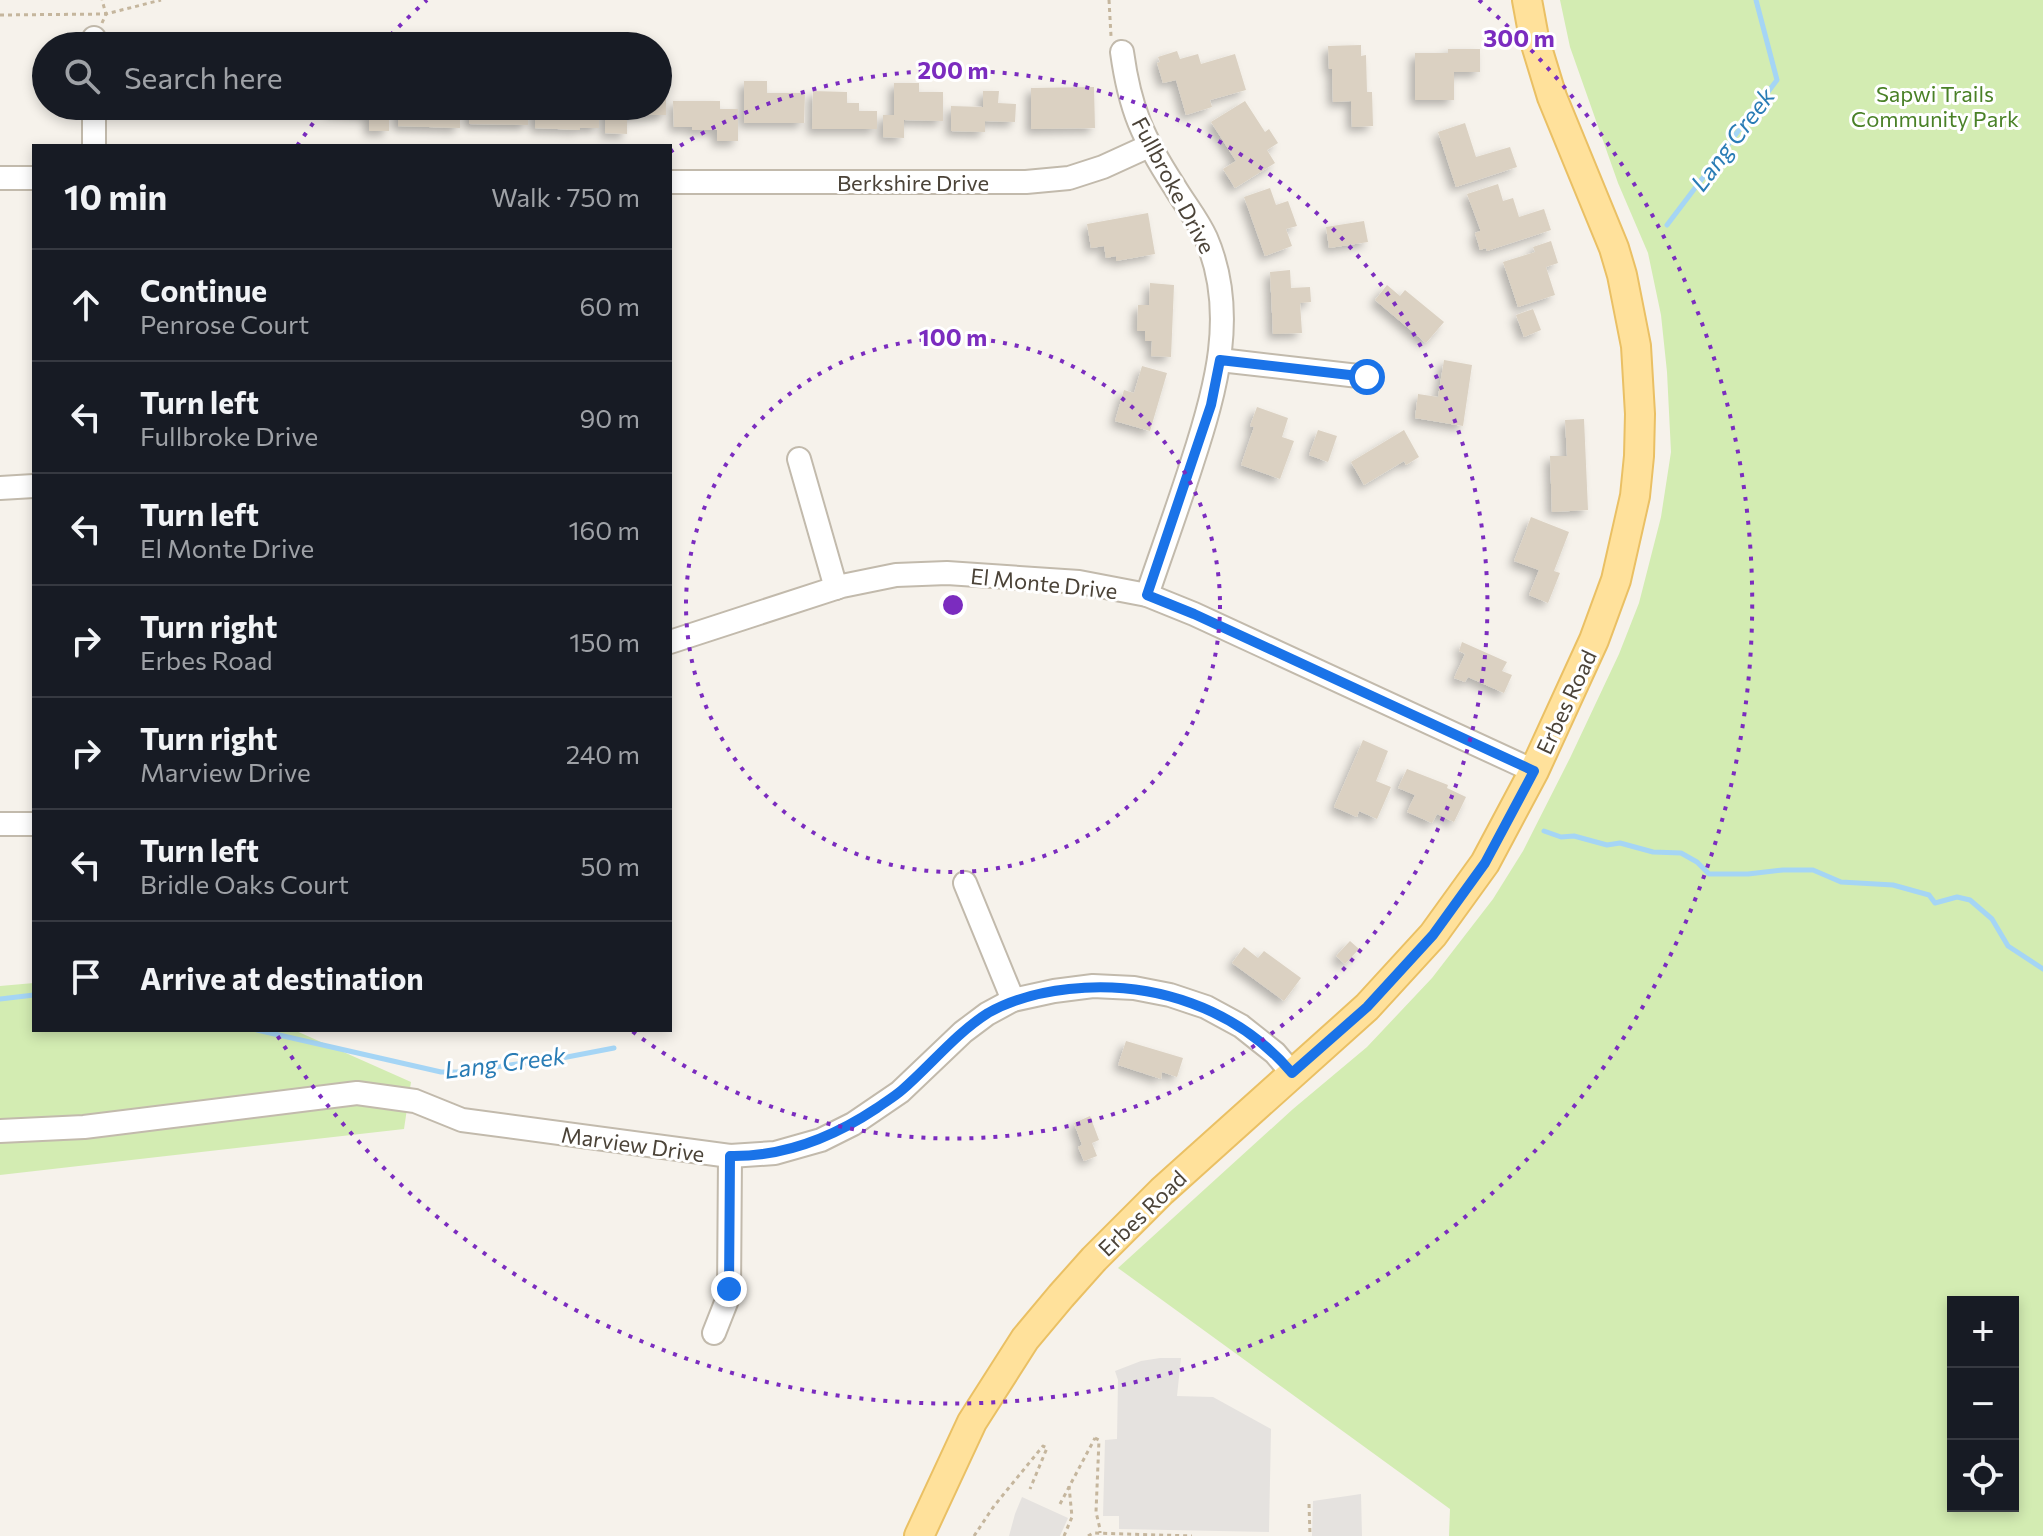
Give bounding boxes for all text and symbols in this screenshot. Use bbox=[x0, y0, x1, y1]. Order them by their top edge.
text: 300 m bbox=[1483, 23, 1555, 52]
search box bbox=[32, 32, 672, 120]
icon: search bbox=[60, 54, 104, 98]
text: 200 m bbox=[918, 55, 988, 84]
text: Search here bbox=[124, 58, 283, 95]
park label: Sapwi Trails Community Park bbox=[1851, 80, 2019, 132]
water label: Lang Creek bbox=[1684, 81, 1781, 196]
street label: Fullbroke Drive bbox=[1127, 112, 1221, 258]
street label: Berkshire Drive bbox=[837, 169, 989, 196]
text: 10 min bbox=[64, 175, 167, 217]
text: Walk · 750 m bbox=[491, 181, 640, 212]
text: Continue bbox=[140, 271, 267, 308]
icon: ahead bbox=[64, 283, 108, 327]
text: 60 m bbox=[580, 290, 640, 321]
text: Penrose Court bbox=[140, 308, 309, 339]
text: 100 m bbox=[919, 322, 987, 351]
route start bbox=[1349, 359, 1385, 395]
text: Turn left bbox=[140, 383, 259, 420]
icon: left bbox=[64, 395, 108, 439]
text: 90 m bbox=[580, 402, 640, 433]
text: Fullbroke Drive bbox=[140, 420, 318, 451]
text: Turn left bbox=[140, 495, 259, 532]
icon: left bbox=[64, 507, 108, 551]
text: 160 m bbox=[568, 514, 640, 545]
text: El Monte Drive bbox=[140, 532, 314, 563]
street label: El Monte Drive bbox=[969, 562, 1119, 604]
centre of rings bbox=[939, 591, 967, 619]
text: Turn right bbox=[140, 607, 277, 644]
icon: right bbox=[64, 619, 108, 663]
text: 150 m bbox=[569, 626, 640, 657]
text: Erbes Road bbox=[140, 644, 272, 675]
street label: Erbes Road bbox=[1530, 646, 1602, 758]
text: Turn right bbox=[140, 719, 277, 756]
icon: right bbox=[64, 731, 108, 775]
text: 240 m bbox=[566, 738, 640, 769]
text: Marview Drive bbox=[140, 756, 311, 787]
text: Turn left bbox=[140, 831, 259, 868]
icon: left bbox=[64, 843, 108, 887]
text: 50 m bbox=[580, 850, 640, 881]
text: Bridle Oaks Court bbox=[140, 868, 349, 899]
icon: arrive bbox=[64, 955, 108, 999]
text: Arrive at destination bbox=[140, 959, 424, 996]
water label: Lang Creek bbox=[443, 1040, 568, 1084]
street label: Marview Drive bbox=[560, 1121, 706, 1167]
street label: Erbes Road bbox=[1092, 1164, 1192, 1262]
route end bbox=[711, 1271, 747, 1307]
map controls bbox=[1947, 1296, 2019, 1512]
button: + bbox=[1947, 1296, 2019, 1368]
button: − bbox=[1947, 1368, 2019, 1440]
button: locate bbox=[1947, 1440, 2019, 1512]

